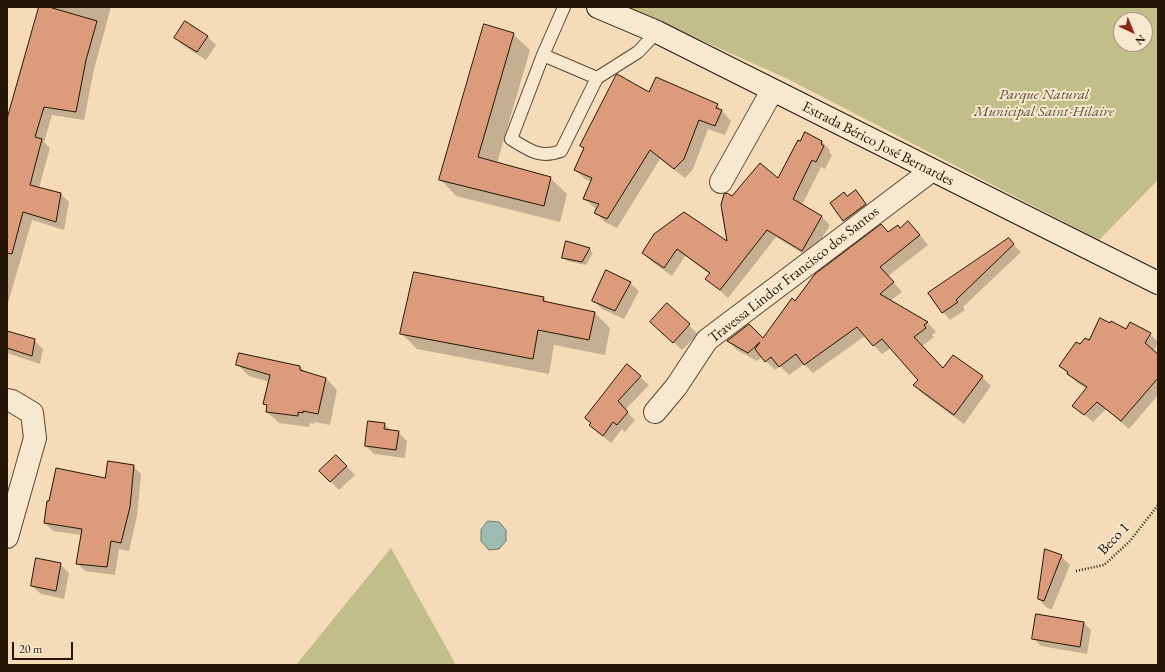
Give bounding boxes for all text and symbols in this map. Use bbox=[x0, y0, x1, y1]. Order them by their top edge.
north arrow bbox=[1113, 12, 1153, 52]
text: N bbox=[1133, 32, 1149, 48]
park label: Parque Natural Municipal Saint-Hilaire bbox=[974, 86, 1114, 121]
street label: Estrada Bérico José Bernardes bbox=[799, 98, 957, 190]
street label: Travessa Lindor Francisco dos Santos bbox=[705, 203, 883, 347]
street label: Beco 1 bbox=[1094, 519, 1134, 559]
scale bar bbox=[14, 634, 75, 660]
text: 20 m bbox=[19, 641, 42, 657]

